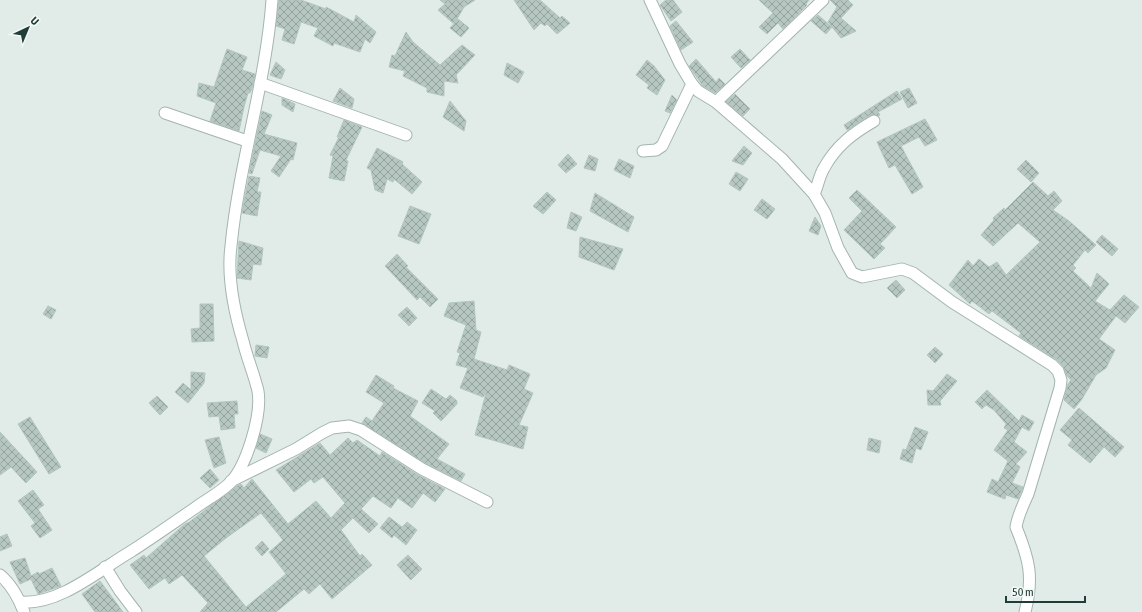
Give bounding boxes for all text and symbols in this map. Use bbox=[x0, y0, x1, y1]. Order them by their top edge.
north arrow bbox=[8, 8, 48, 48]
text: U bbox=[28, 14, 41, 27]
scale bar bbox=[1006, 578, 1085, 604]
text: 50 m bbox=[1012, 585, 1034, 599]

